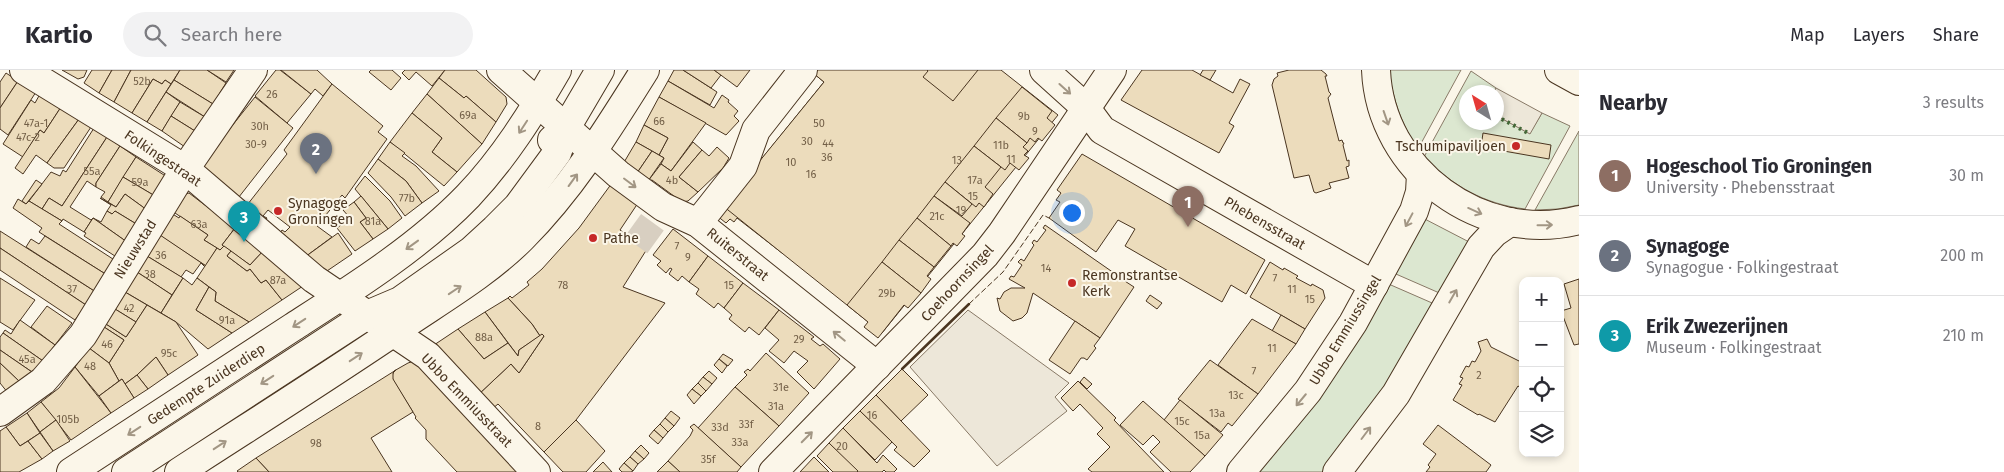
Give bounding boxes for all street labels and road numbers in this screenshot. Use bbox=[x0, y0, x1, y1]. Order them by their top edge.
street label: Folkingestraat bbox=[121, 126, 205, 191]
street label: Phebensstraat bbox=[1221, 193, 1309, 254]
street label: Nieuwstad bbox=[111, 216, 160, 282]
street label: Ruiterstraat bbox=[703, 224, 773, 285]
street label: Coehoornsingel bbox=[917, 241, 997, 325]
street label: Ubbo Emmiussingel bbox=[1306, 272, 1385, 388]
street label: Gedempte Zuiderdiep bbox=[144, 340, 268, 429]
street label: Ubbo Emmiusstraat bbox=[417, 350, 517, 452]

